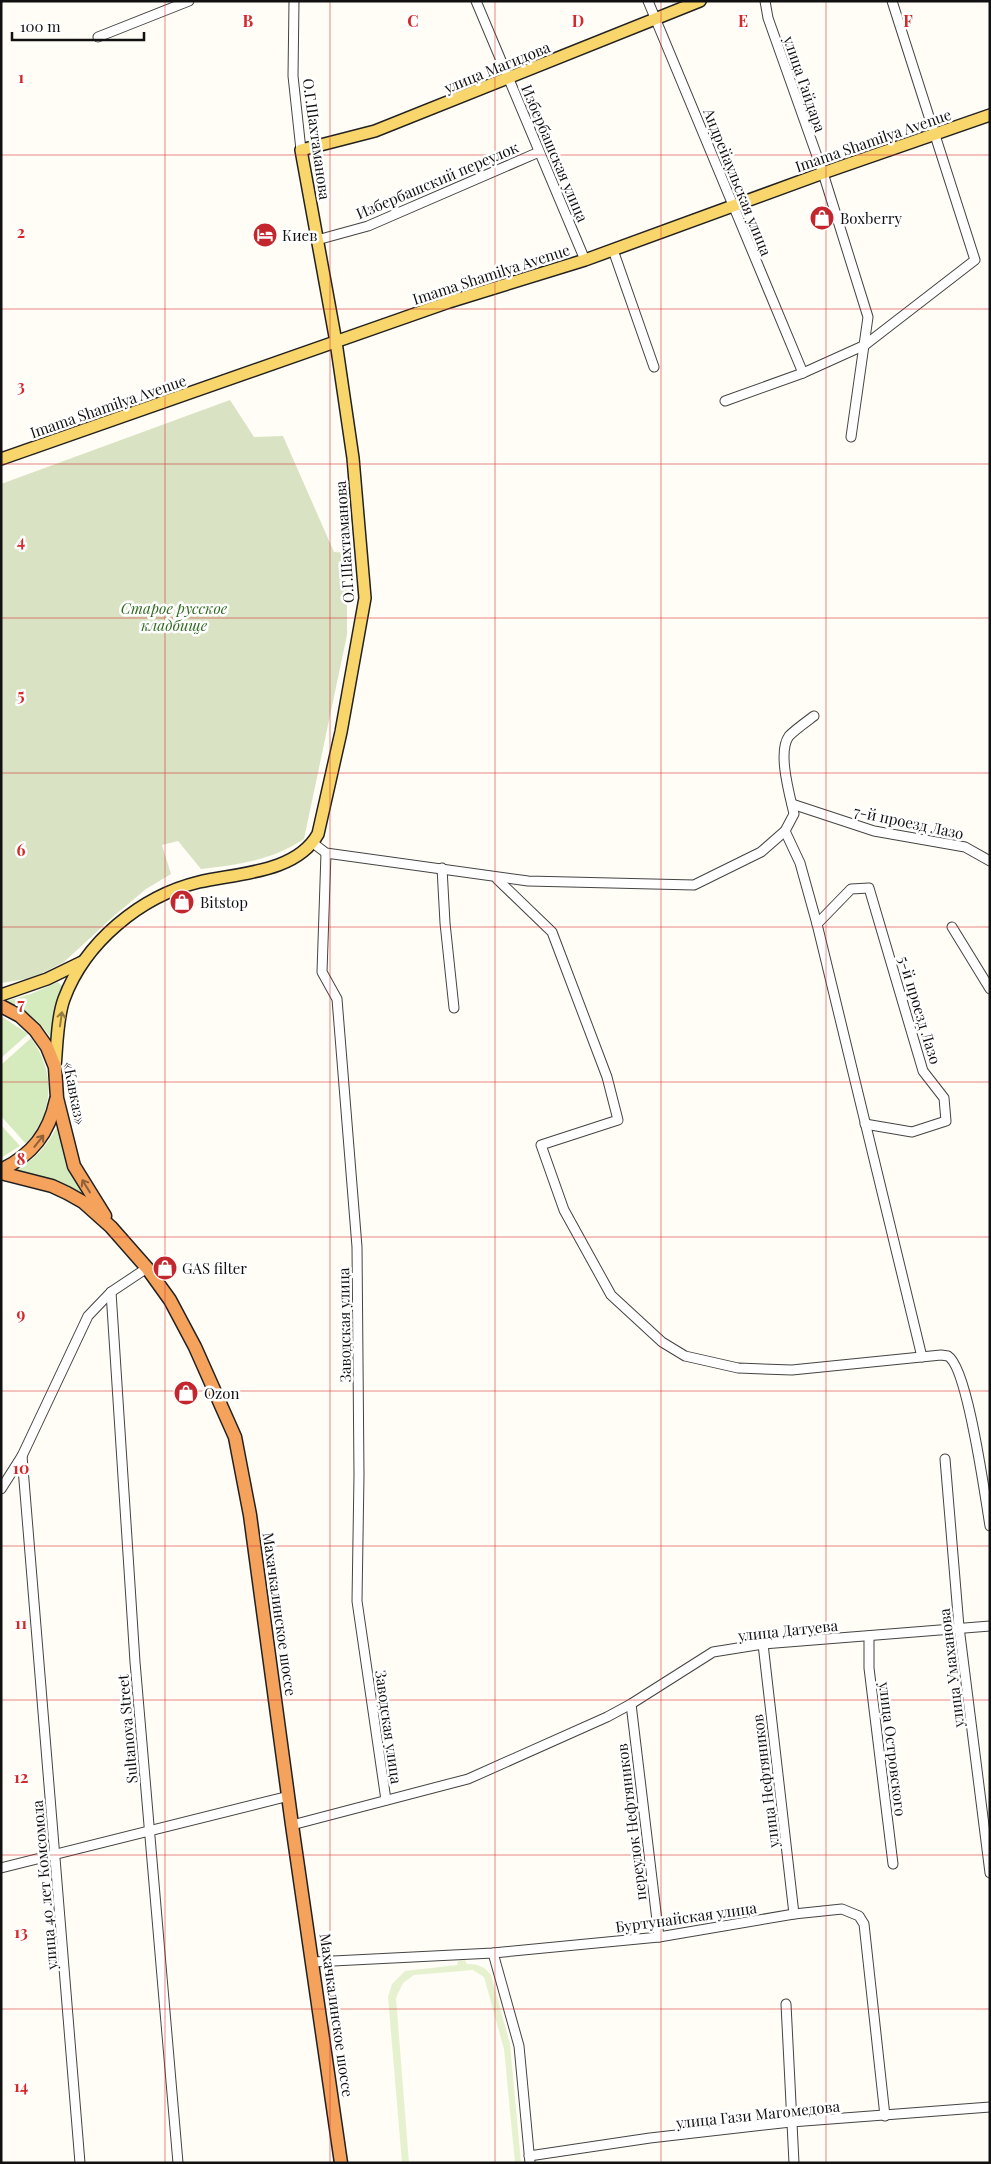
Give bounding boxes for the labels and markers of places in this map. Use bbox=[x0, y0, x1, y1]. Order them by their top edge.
shop icon: Boxberry bbox=[809, 205, 835, 231]
place label: Boxberry bbox=[840, 208, 902, 228]
hotel icon: Киев bbox=[252, 222, 278, 248]
place label: Киев bbox=[282, 225, 317, 245]
shop icon: Bitstop bbox=[169, 889, 195, 915]
place label: Bitstop bbox=[200, 892, 248, 912]
shop icon: GAS filter bbox=[152, 1255, 178, 1281]
place label: GAS filter bbox=[182, 1258, 247, 1278]
shop icon: Ozon bbox=[173, 1380, 199, 1406]
place label: Ozon bbox=[204, 1383, 239, 1403]

